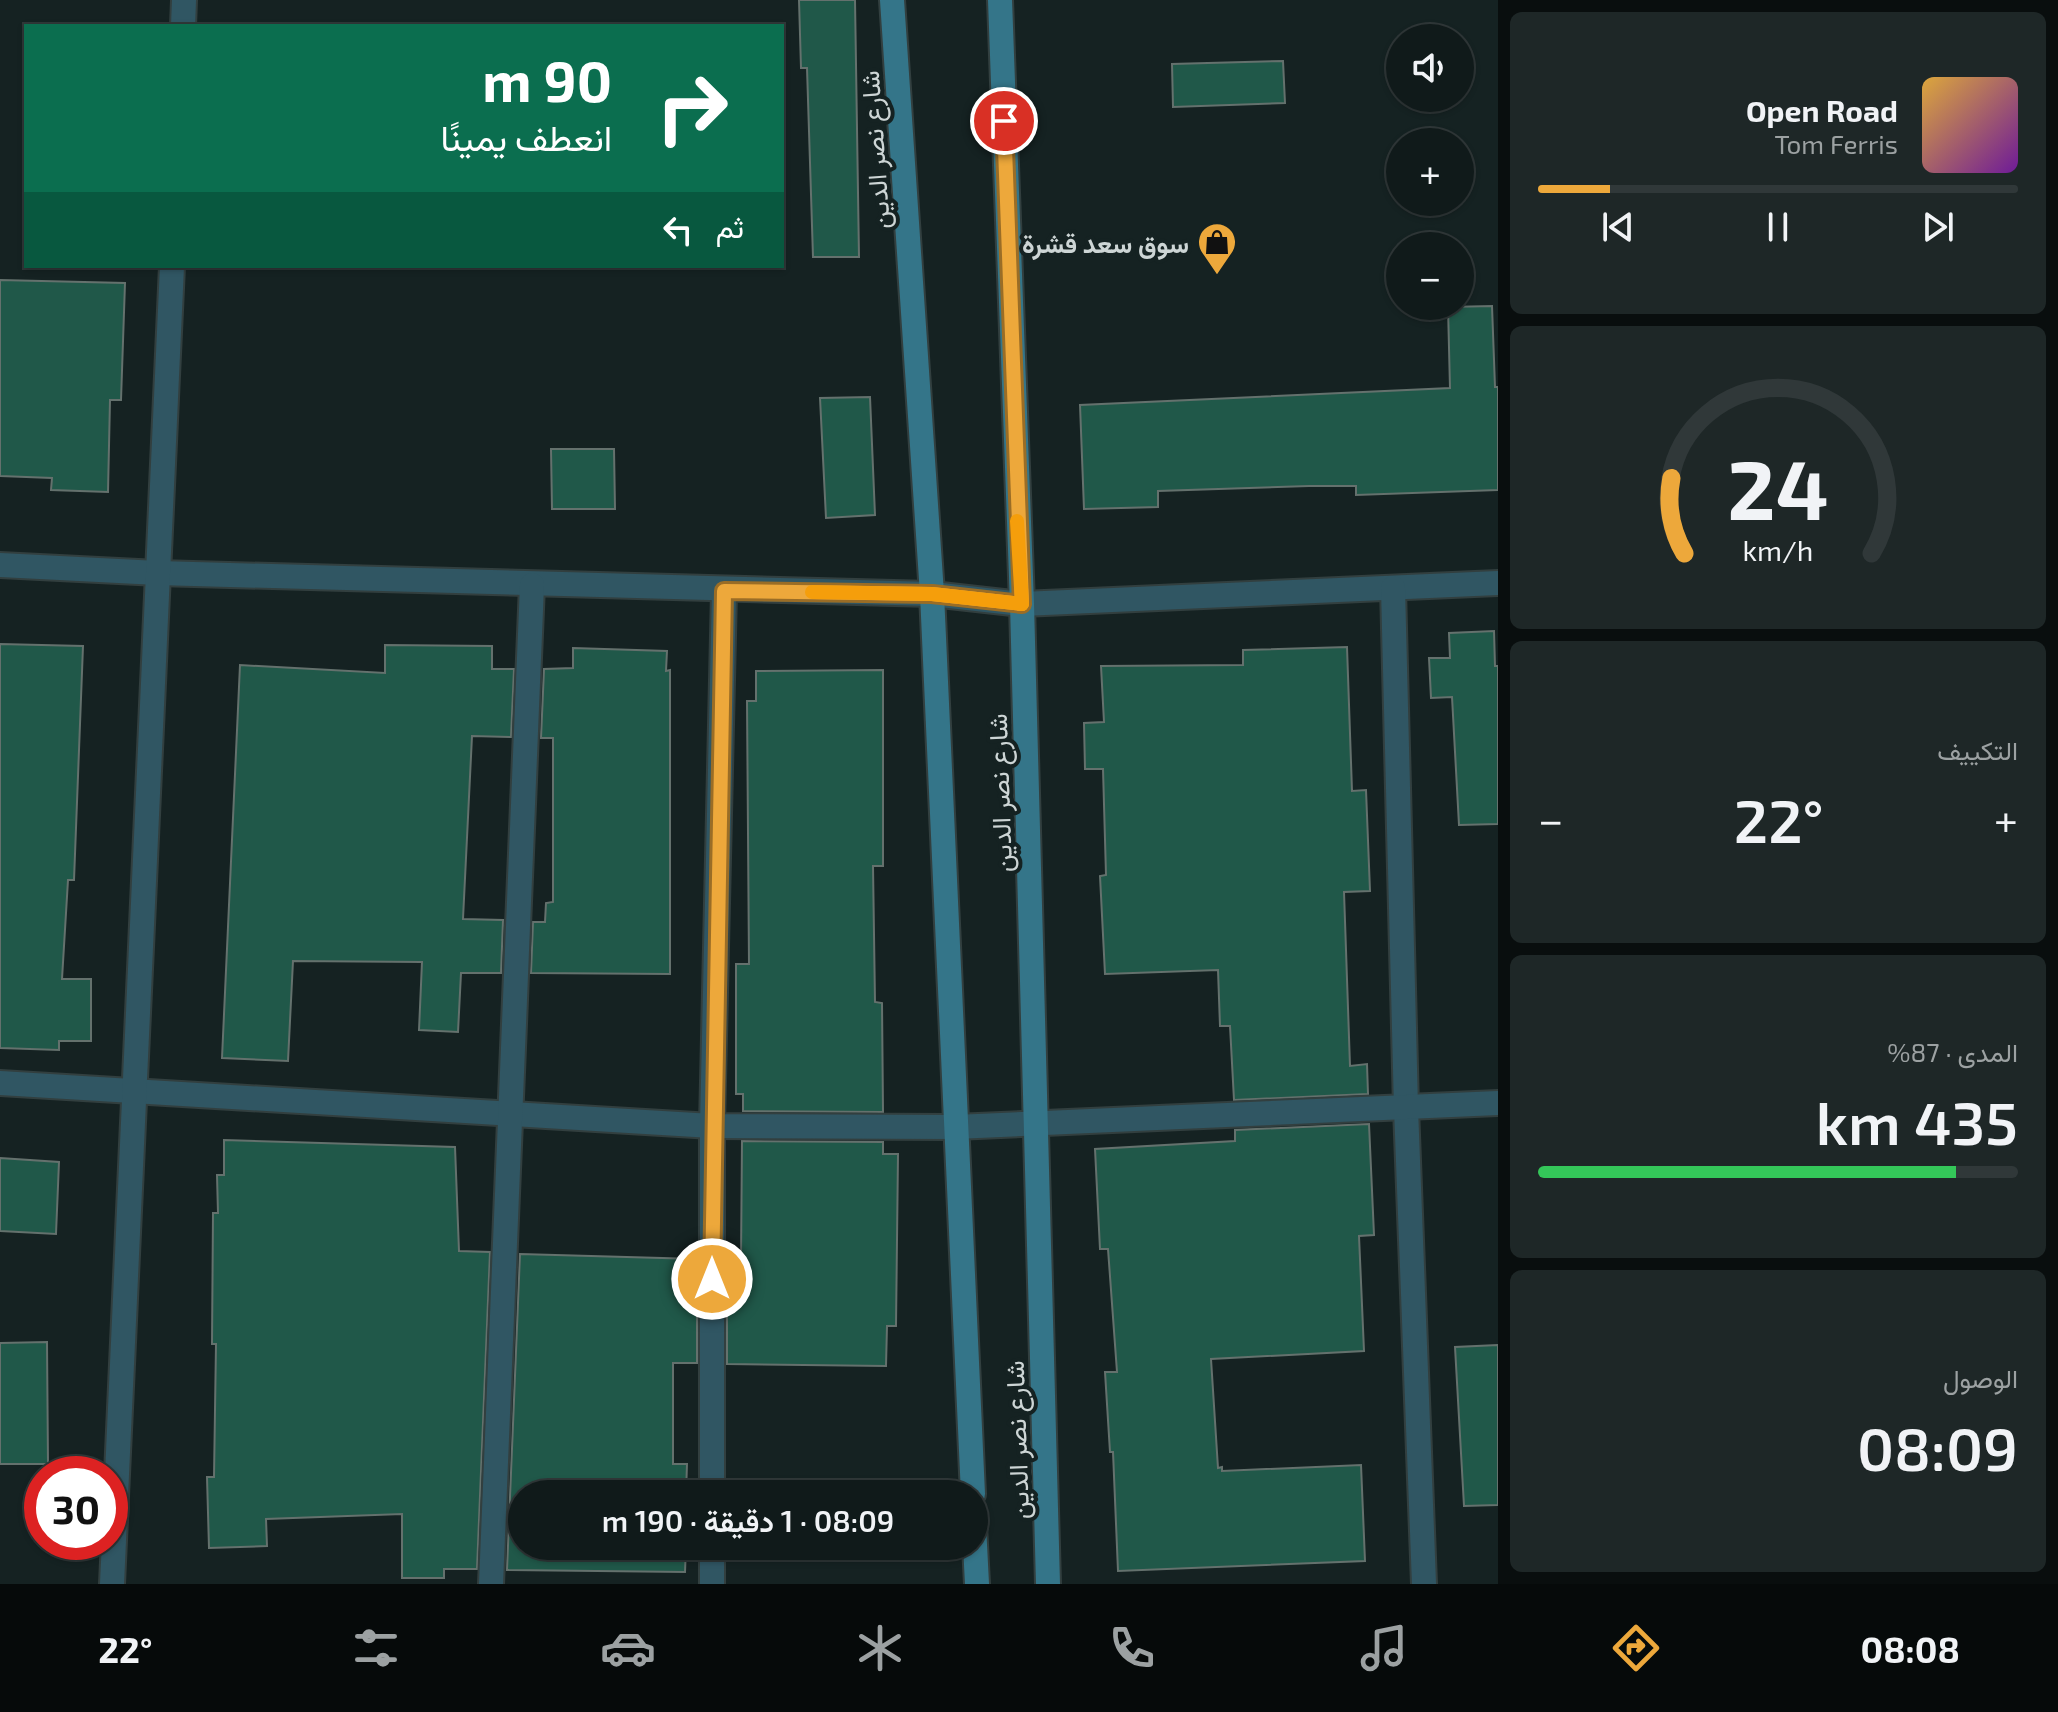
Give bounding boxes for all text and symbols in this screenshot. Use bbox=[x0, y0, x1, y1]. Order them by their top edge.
map controls bbox=[1386, 24, 1474, 320]
button: sound bbox=[1386, 24, 1474, 112]
text: 90 m bbox=[482, 46, 612, 113]
icon: right bbox=[640, 56, 744, 160]
street label: شارع نصر الدين bbox=[853, 69, 899, 230]
pin bbox=[970, 87, 1038, 155]
text: Open Road bbox=[1746, 92, 1898, 128]
icon: arrive bbox=[982, 99, 1026, 143]
text: انعطف يمينًا bbox=[441, 115, 612, 158]
button: + bbox=[1386, 128, 1474, 216]
text: Tom Ferris bbox=[1774, 128, 1898, 159]
icon: previous bbox=[1596, 205, 1640, 249]
icon: pause bbox=[1756, 205, 1800, 249]
icon: next bbox=[1916, 205, 1960, 249]
icon: left bbox=[656, 208, 700, 252]
text: ثم bbox=[716, 208, 744, 244]
shop icon: سوق سعد قشرة bbox=[1196, 221, 1238, 276]
place label: سوق سعد قشرة bbox=[1022, 227, 1189, 260]
button: − bbox=[1386, 232, 1474, 320]
text: 24 bbox=[1727, 436, 1829, 536]
text: km/h bbox=[1743, 532, 1813, 567]
street label: شارع نصر الدين bbox=[981, 713, 1021, 873]
text: التكييف bbox=[1937, 734, 2018, 765]
text: 22° bbox=[1734, 783, 1824, 855]
text: − bbox=[1538, 792, 1564, 845]
text: + bbox=[1994, 792, 2018, 845]
text: المدى · 87% bbox=[1887, 1036, 2018, 1067]
text: 435 km bbox=[1816, 1085, 2018, 1157]
position arrow bbox=[670, 1237, 754, 1321]
street label: شارع نصر الدين bbox=[998, 1360, 1038, 1520]
text: الوصول bbox=[1943, 1362, 2018, 1393]
text: 08:09 bbox=[1857, 1411, 2018, 1483]
speed limit sign: 30 bbox=[24, 1456, 128, 1560]
text: 08:09 · 1 دقيقة · 190 m bbox=[602, 1502, 894, 1538]
icon: filters bbox=[348, 1620, 404, 1676]
icon: car bbox=[600, 1620, 656, 1676]
icon: climate bbox=[852, 1620, 908, 1676]
icon: phone bbox=[1104, 1620, 1160, 1676]
icon: music bbox=[1356, 1620, 1412, 1676]
icon: directions bbox=[1608, 1620, 1664, 1676]
text: 22° bbox=[98, 1627, 152, 1670]
text: 08:08 bbox=[1860, 1627, 1960, 1670]

